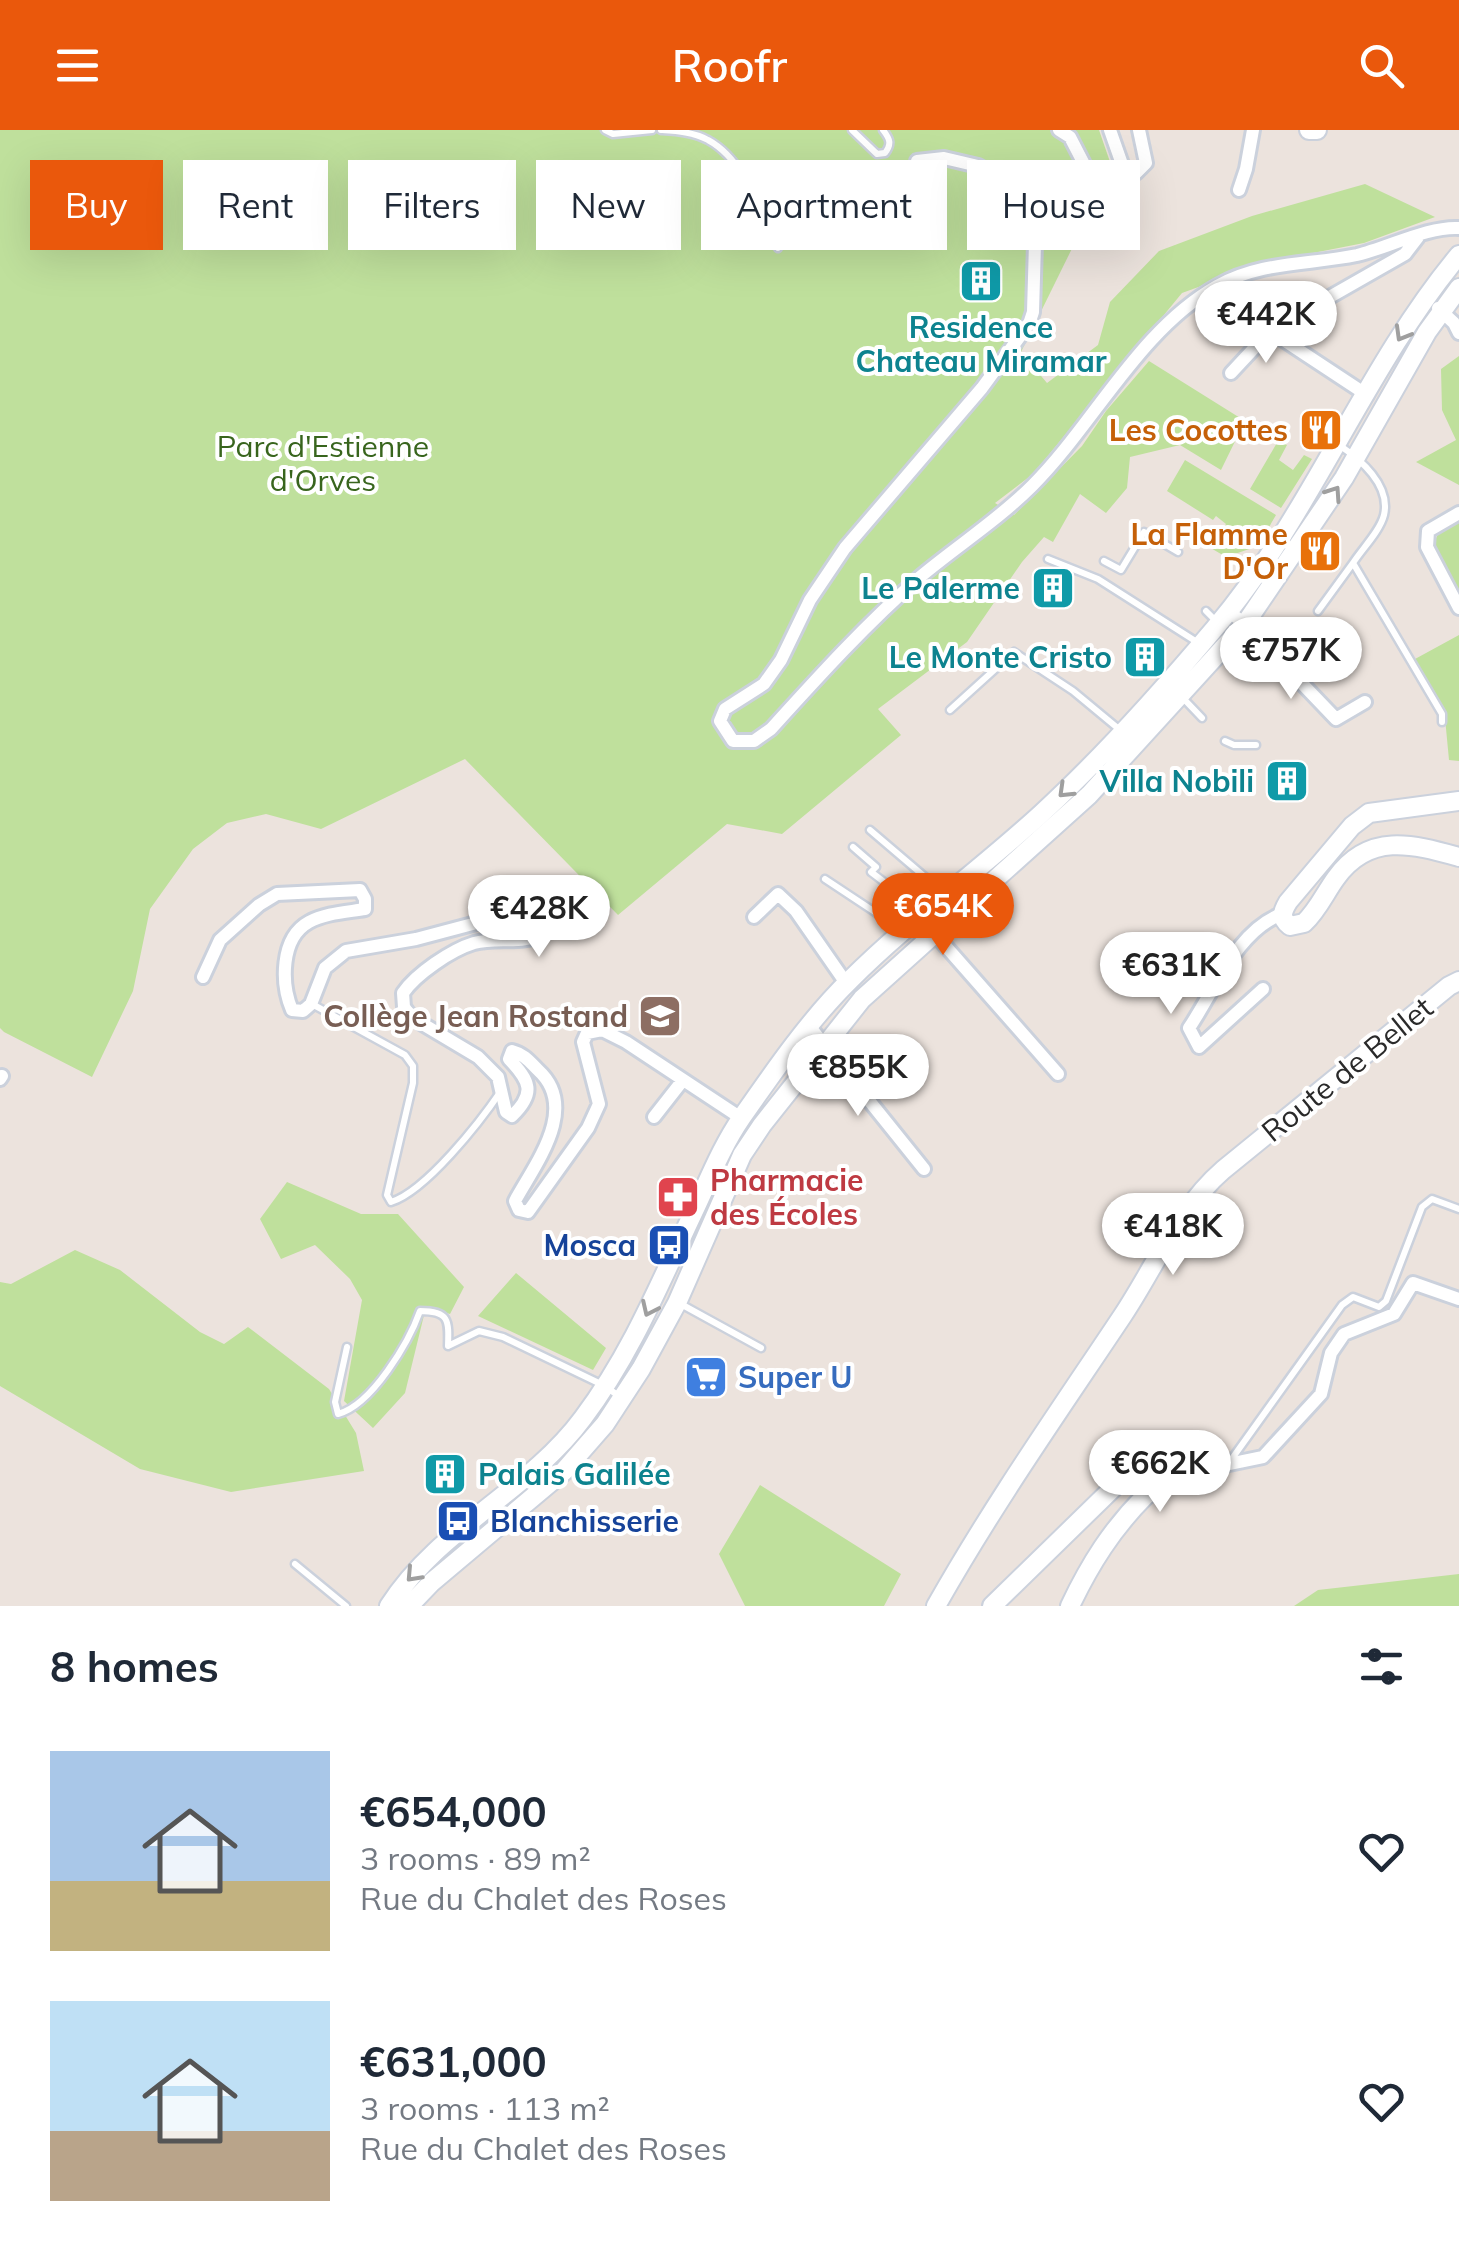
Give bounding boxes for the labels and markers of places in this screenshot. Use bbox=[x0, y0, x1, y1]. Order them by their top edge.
building icon: Residence Chateau Miramar bbox=[958, 258, 1004, 304]
pin: €442K bbox=[1196, 281, 1336, 366]
place label: Residence Chateau Miramar bbox=[855, 308, 1107, 380]
restaurant icon: Les Cocottes bbox=[1298, 407, 1344, 453]
place label: Les Cocottes bbox=[1109, 411, 1288, 449]
place label: La Flamme D'Or bbox=[1130, 515, 1288, 587]
restaurant icon: La Flamme D'Or bbox=[1297, 528, 1343, 574]
building icon: Le Palerme bbox=[1030, 565, 1076, 611]
place label: Le Palerme bbox=[861, 569, 1020, 607]
pin: €757K bbox=[1221, 617, 1361, 702]
building icon: Le Monte Cristo bbox=[1122, 634, 1168, 680]
place label: Le Monte Cristo bbox=[889, 638, 1112, 676]
building icon: Villa Nobili bbox=[1264, 758, 1310, 804]
place label: Villa Nobili bbox=[1099, 762, 1254, 800]
pin: €654K bbox=[873, 873, 1013, 958]
pin: €428K bbox=[469, 875, 609, 960]
pin: €631K bbox=[1101, 932, 1241, 1017]
school or university icon: Collège Jean Rostand bbox=[637, 993, 683, 1039]
place label: Collège Jean Rostand bbox=[323, 997, 628, 1035]
pin: €855K bbox=[788, 1034, 928, 1119]
place label: Pharmacie des Écoles bbox=[710, 1161, 863, 1233]
pharmacy icon: Pharmacie des Écoles bbox=[655, 1174, 701, 1220]
pin: €418K bbox=[1103, 1193, 1243, 1278]
bus stop icon: Mosca bbox=[646, 1222, 692, 1268]
place label: Mosca bbox=[543, 1226, 636, 1264]
supermarket icon: Super U bbox=[683, 1354, 729, 1400]
place label: Super U bbox=[738, 1358, 852, 1396]
pin: €662K bbox=[1090, 1430, 1230, 1515]
building icon: Palais Galilée bbox=[422, 1451, 468, 1497]
place label: Palais Galilée bbox=[478, 1455, 671, 1493]
bus stop icon: Blanchisserie bbox=[435, 1498, 481, 1544]
place label: Blanchisserie bbox=[490, 1502, 679, 1540]

